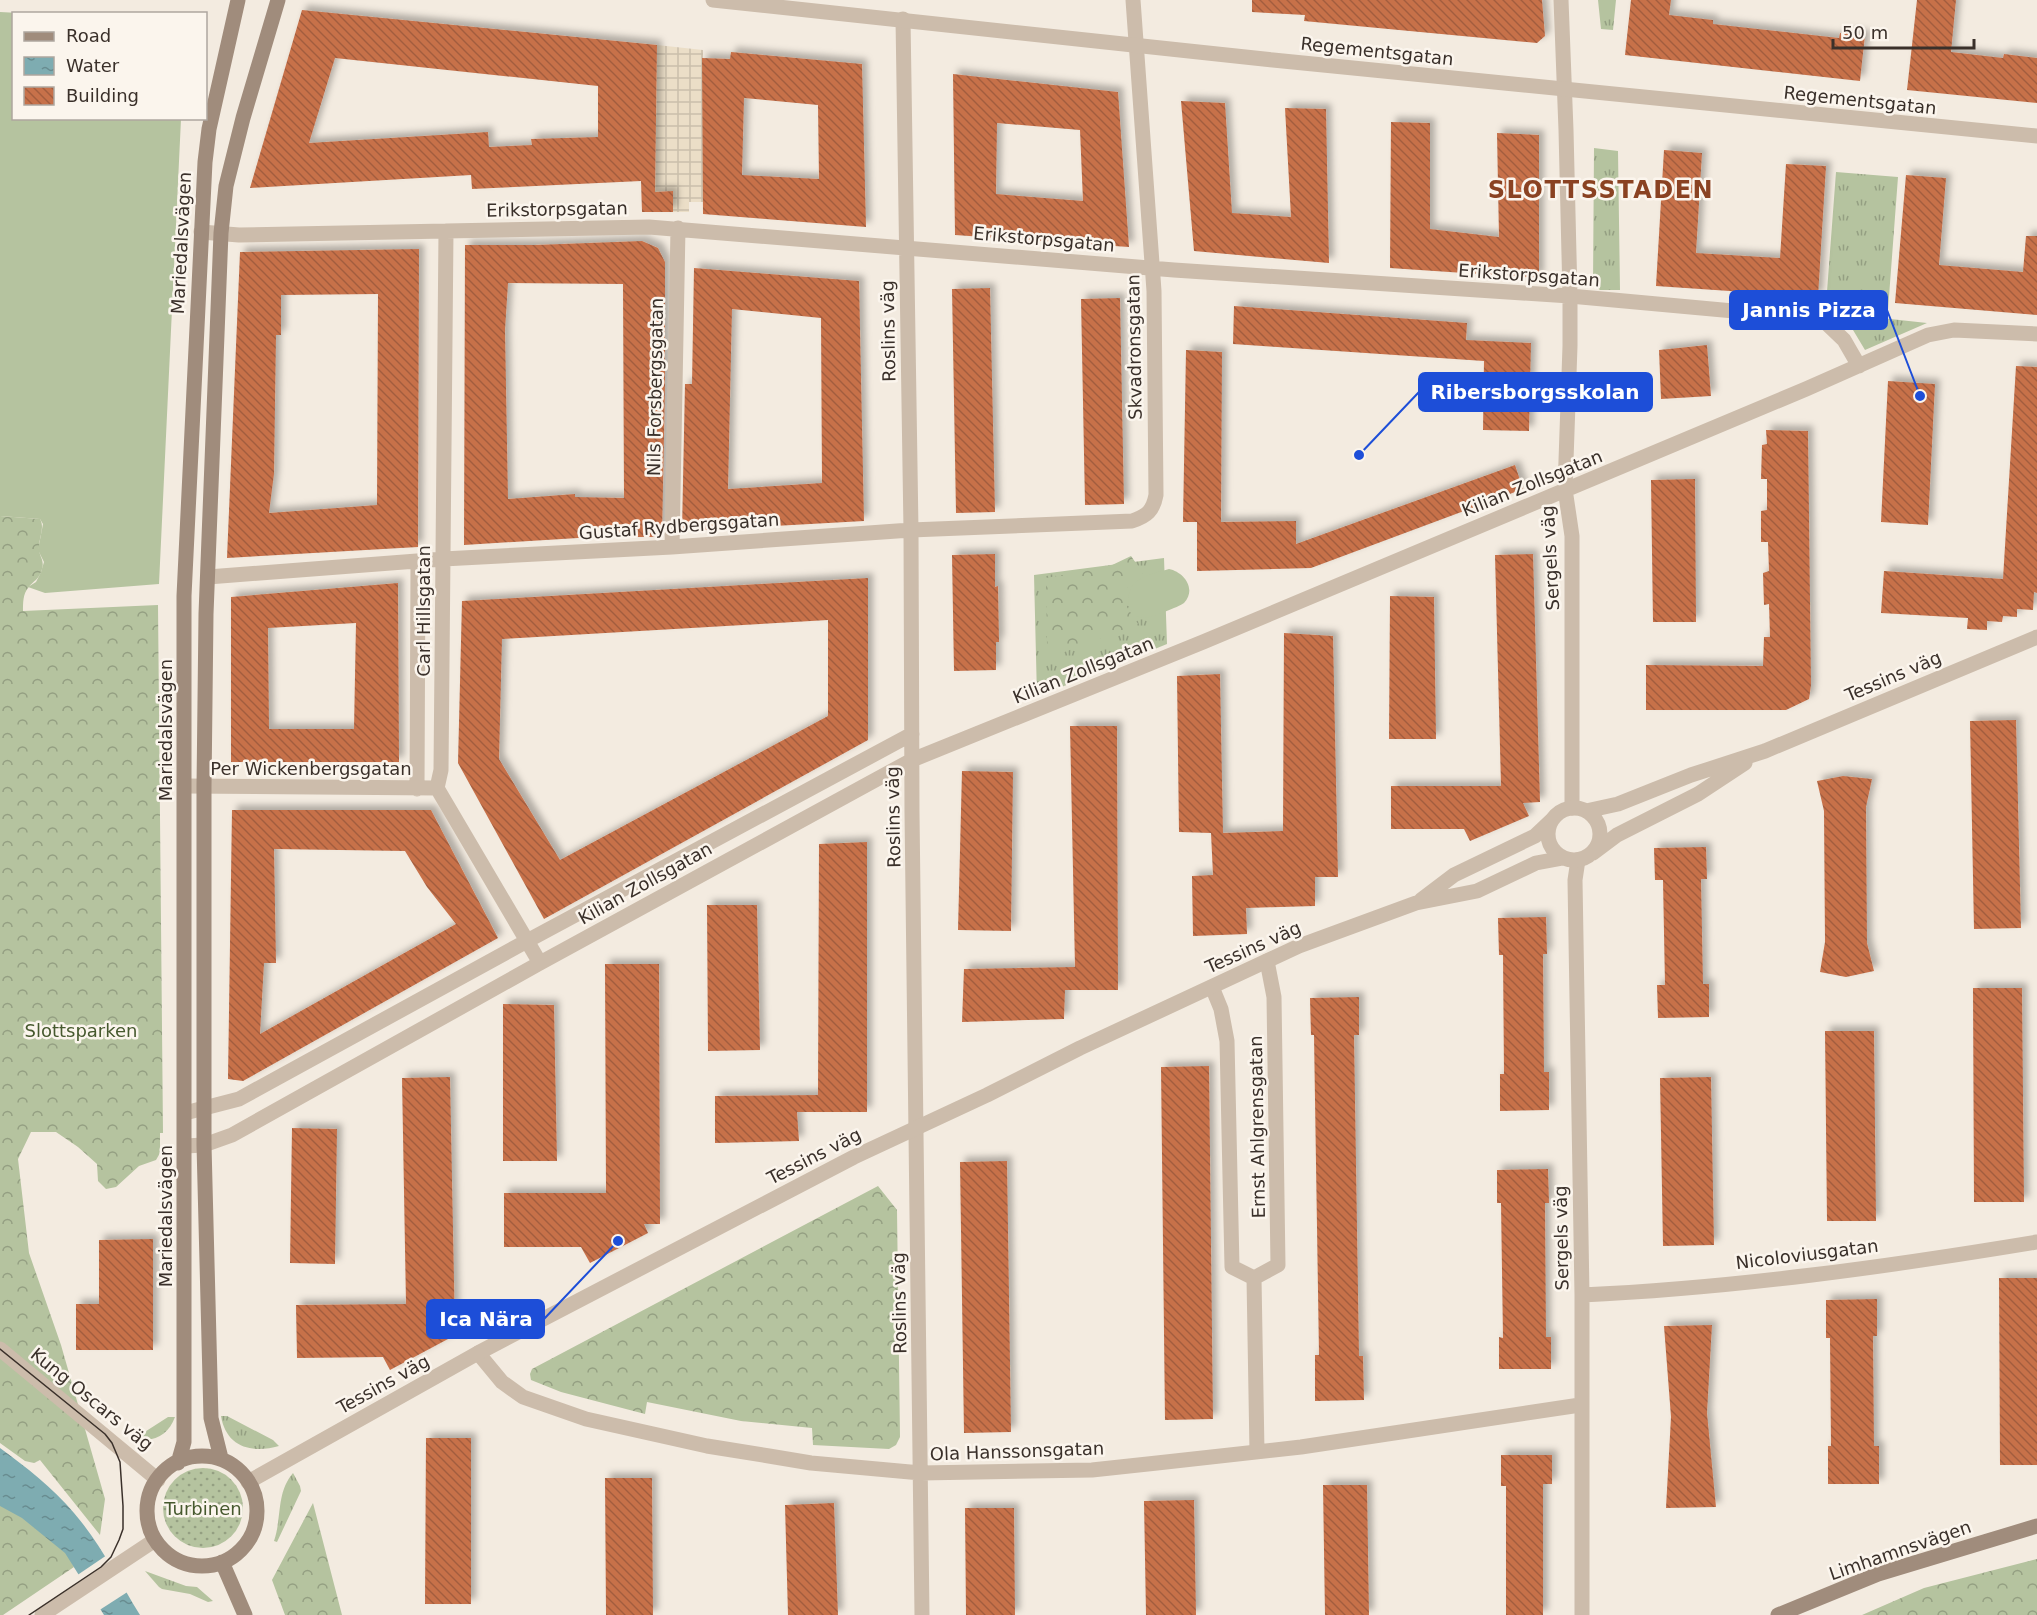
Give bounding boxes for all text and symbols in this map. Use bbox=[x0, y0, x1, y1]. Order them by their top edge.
legend bbox=[12, 12, 207, 120]
scale bar bbox=[1833, 12, 1974, 50]
text: 50 m bbox=[1842, 22, 1888, 43]
text: Road bbox=[66, 25, 111, 46]
street label: Regementsgatan bbox=[1299, 33, 1455, 69]
text: Water bbox=[66, 55, 120, 76]
street label: Regementsgatan bbox=[1782, 82, 1938, 118]
text: Building bbox=[66, 85, 139, 106]
street label: Mariedalsvägen bbox=[167, 171, 195, 315]
district label: SLOTTSSTADEN bbox=[1488, 176, 1714, 204]
street label: Erikstorpsgatan bbox=[486, 197, 628, 221]
street label: Erikstorpsgatan bbox=[972, 222, 1116, 256]
street label: Erikstorpsgatan bbox=[1458, 260, 1600, 290]
street label: Skvadronsgatan bbox=[1122, 274, 1146, 420]
street label: Roslins väg bbox=[877, 280, 899, 382]
callout: Jannis Pizza bbox=[1730, 291, 1887, 329]
street label: Nils Forsbergsgatan bbox=[643, 298, 667, 476]
text: Jannis Pizza bbox=[1740, 298, 1876, 322]
callout: Ribersborgsskolan bbox=[1419, 373, 1652, 411]
text: Ribersborgsskolan bbox=[1430, 380, 1640, 404]
street label: Kilian Zollsgatan bbox=[1459, 445, 1605, 521]
street label: Sergels väg bbox=[1537, 505, 1563, 611]
street label: Gustaf Rydbergsgatan bbox=[578, 509, 780, 543]
street label: Carl Hillsgatan bbox=[413, 545, 434, 677]
street label: Kilian Zollsgatan bbox=[1010, 632, 1156, 708]
street label: Tessins väg bbox=[1841, 646, 1944, 706]
street label: Mariedalsvägen bbox=[155, 659, 176, 801]
street label: Per Wickenbergsgatan bbox=[210, 758, 412, 779]
street label: Roslins väg bbox=[882, 766, 904, 868]
street label: Kilian Zollsgatan bbox=[574, 838, 716, 928]
street label: Tessins väg bbox=[1201, 917, 1304, 978]
park label: Slottsparken bbox=[24, 1020, 138, 1041]
street label: Ernst Ahlgrensgatan bbox=[1245, 1035, 1269, 1219]
street label: Tessins väg bbox=[763, 1123, 864, 1189]
street label: Mariedalsvägen bbox=[155, 1145, 176, 1287]
street label: Sergels väg bbox=[1550, 1185, 1572, 1291]
street label: Nicoloviusgatan bbox=[1734, 1235, 1880, 1273]
street label: Roslins väg bbox=[888, 1252, 910, 1354]
callout: Ica Nära bbox=[427, 1300, 544, 1338]
text: Ica Nära bbox=[439, 1307, 533, 1331]
street label: Kung Oscars väg bbox=[27, 1343, 157, 1455]
street label: Tessins väg bbox=[332, 1350, 433, 1418]
street label: Ola Hanssonsgatan bbox=[929, 1437, 1105, 1465]
park label: Turbinen bbox=[163, 1498, 242, 1519]
street label: Limhamnsvägen bbox=[1826, 1516, 1974, 1584]

